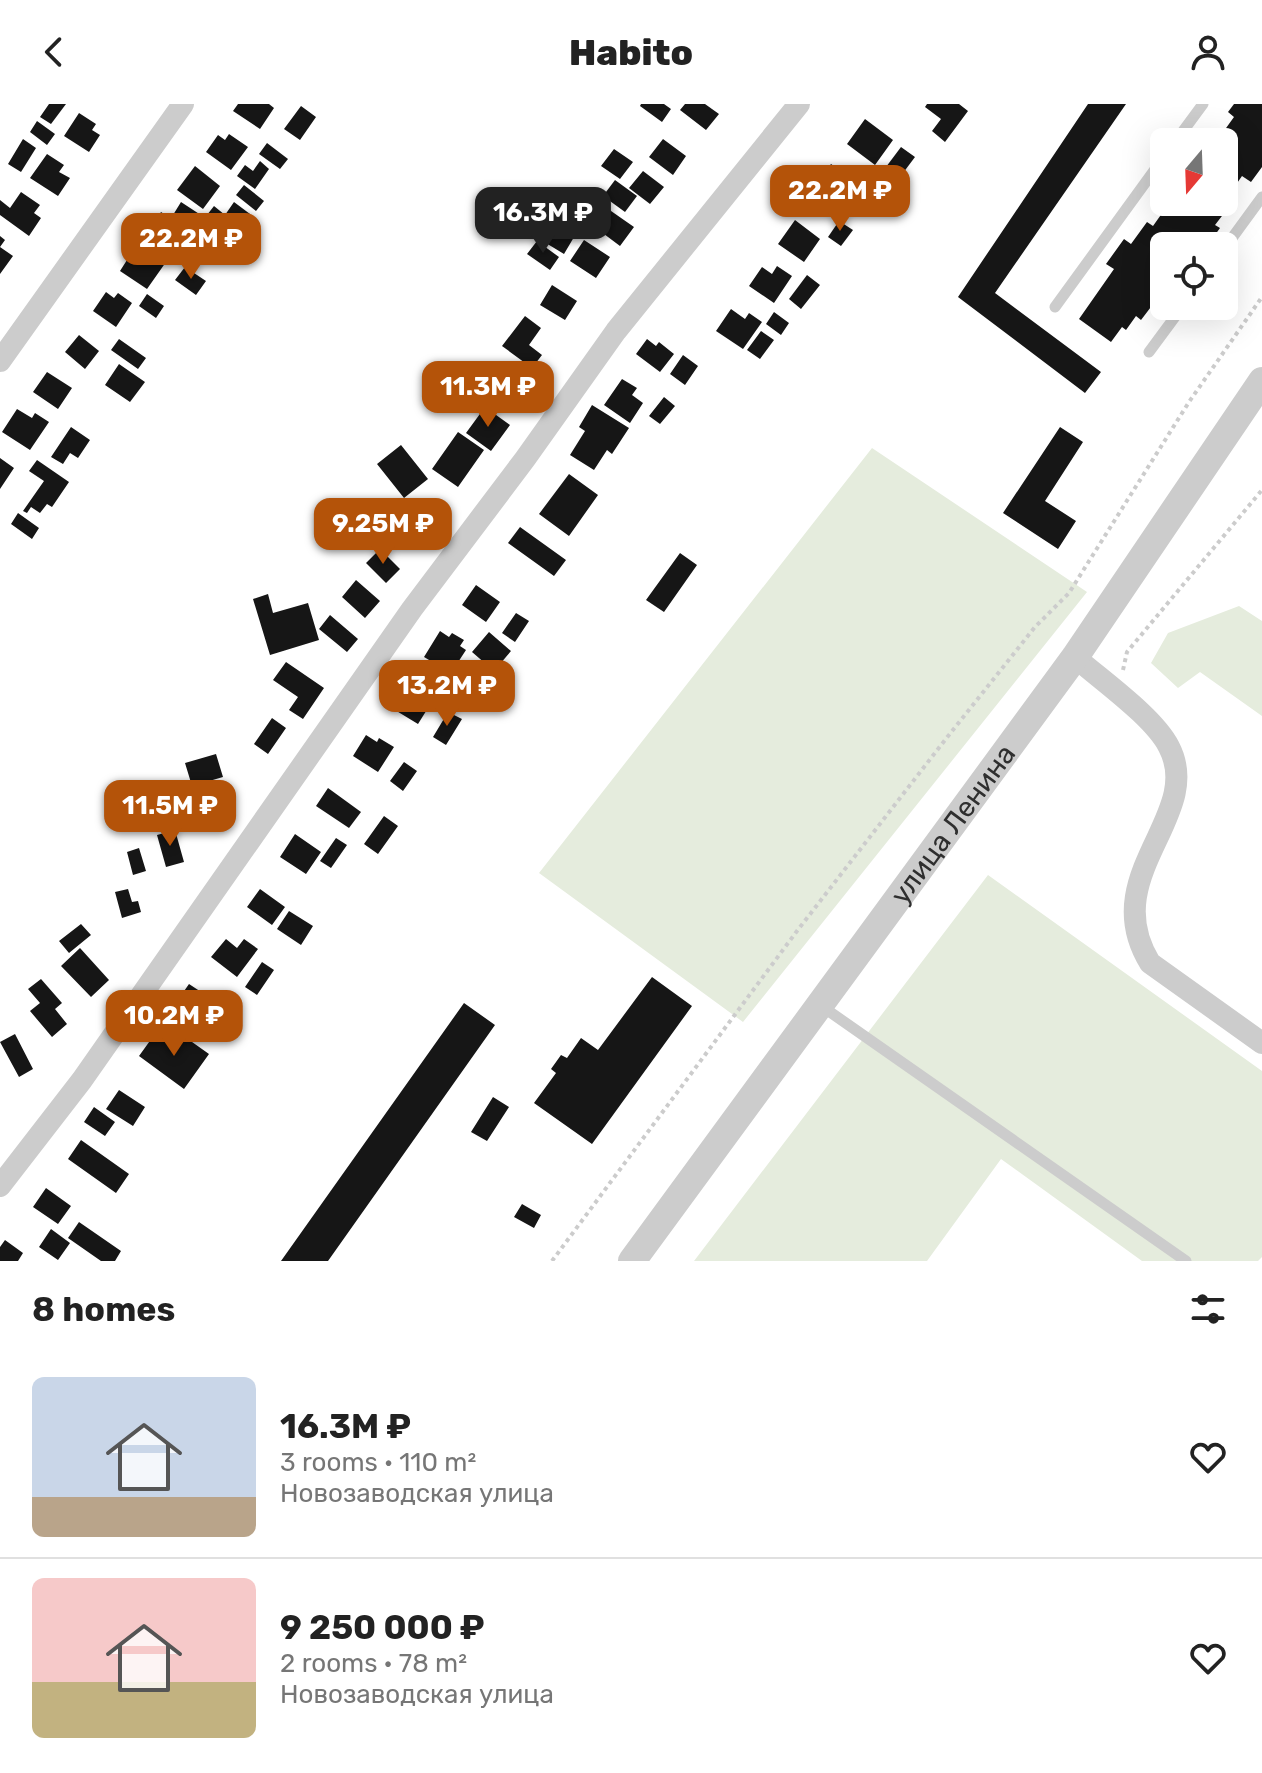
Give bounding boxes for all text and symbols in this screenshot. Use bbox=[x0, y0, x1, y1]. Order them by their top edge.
icon: back bbox=[32, 30, 76, 74]
icon: person bbox=[1186, 30, 1230, 74]
text: Habito bbox=[569, 31, 693, 74]
north arrow bbox=[1150, 128, 1238, 216]
map controls bbox=[1150, 128, 1238, 320]
pin: 22.2M ₽ bbox=[766, 165, 914, 233]
text: 22.2M ₽ bbox=[788, 175, 892, 206]
pin: 16.3M ₽ bbox=[469, 187, 617, 255]
text: 16.3M ₽ bbox=[493, 197, 593, 228]
pin: 22.2M ₽ bbox=[117, 213, 265, 281]
text: 22.2M ₽ bbox=[139, 223, 243, 254]
button: locate bbox=[1150, 232, 1238, 320]
pin: 11.3M ₽ bbox=[414, 361, 562, 429]
text: 11.3M ₽ bbox=[440, 371, 536, 402]
pin: 9.25M ₽ bbox=[309, 498, 457, 566]
text: 9.25M ₽ bbox=[332, 508, 434, 539]
pin: 13.2M ₽ bbox=[373, 660, 521, 728]
text: 13.2M ₽ bbox=[397, 670, 497, 701]
street label: улица Ленина bbox=[884, 738, 1022, 910]
pin: 11.5M ₽ bbox=[96, 780, 244, 848]
text: 11.5M ₽ bbox=[122, 790, 218, 821]
pin: 10.2M ₽ bbox=[100, 990, 248, 1058]
text: 10.2M ₽ bbox=[124, 1000, 224, 1031]
icon: filters bbox=[1186, 1287, 1230, 1331]
text: 8 homes bbox=[32, 1289, 175, 1330]
text: 16.3M ₽ bbox=[280, 1406, 411, 1447]
icon: home bbox=[96, 1409, 192, 1505]
icon: heart bbox=[1186, 1435, 1230, 1479]
text: 3 rooms · 110 m² bbox=[280, 1447, 476, 1478]
text: Новозаводская улица bbox=[280, 1478, 554, 1509]
text: 9 250 000 ₽ bbox=[280, 1607, 485, 1648]
icon: home bbox=[96, 1610, 192, 1706]
icon: heart bbox=[1186, 1636, 1230, 1680]
text: 2 rooms · 78 m² bbox=[280, 1648, 467, 1679]
text: Новозаводская улица bbox=[280, 1679, 554, 1710]

